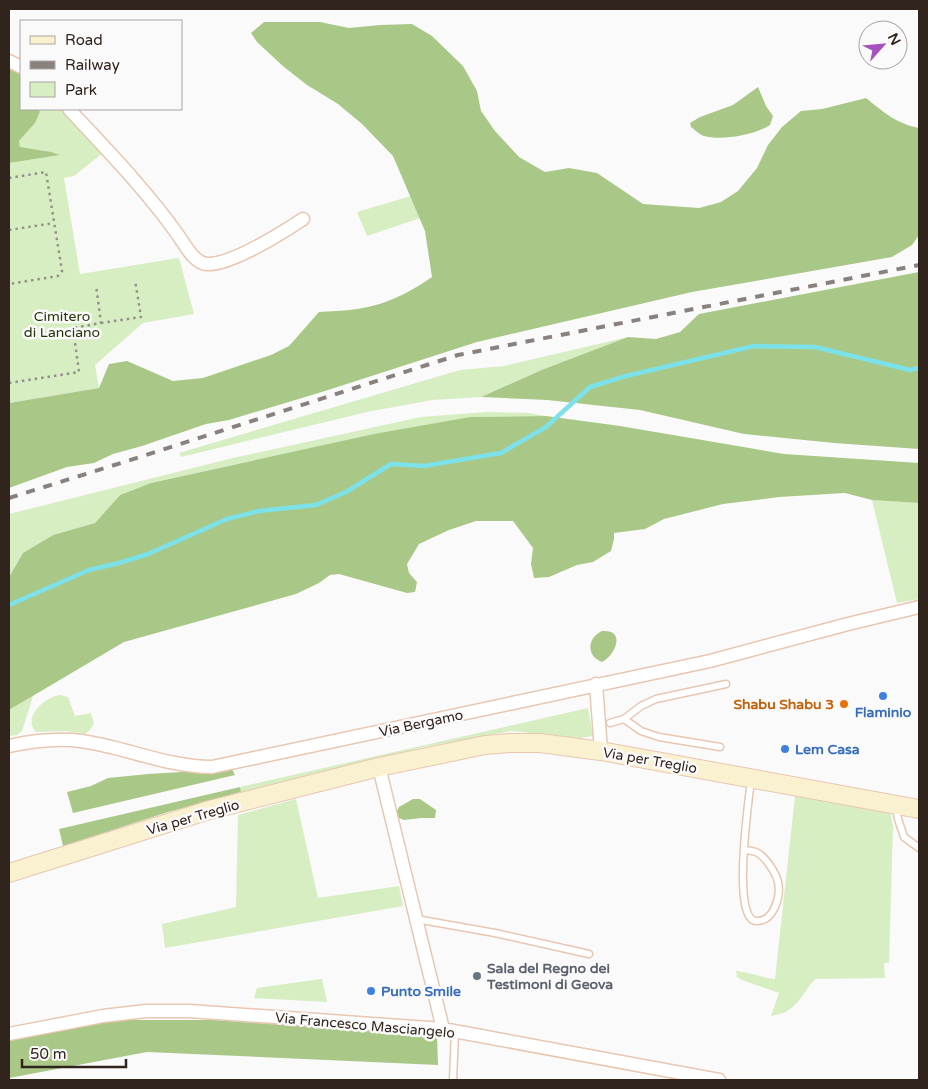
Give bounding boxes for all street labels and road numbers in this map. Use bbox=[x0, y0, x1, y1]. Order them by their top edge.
street label: Via Bergamo bbox=[378, 706, 465, 741]
street label: Via per Treglio bbox=[601, 744, 698, 777]
street label: Via per Treglio bbox=[145, 796, 241, 839]
street label: Via Francesco Masciangelo bbox=[274, 1009, 455, 1042]

